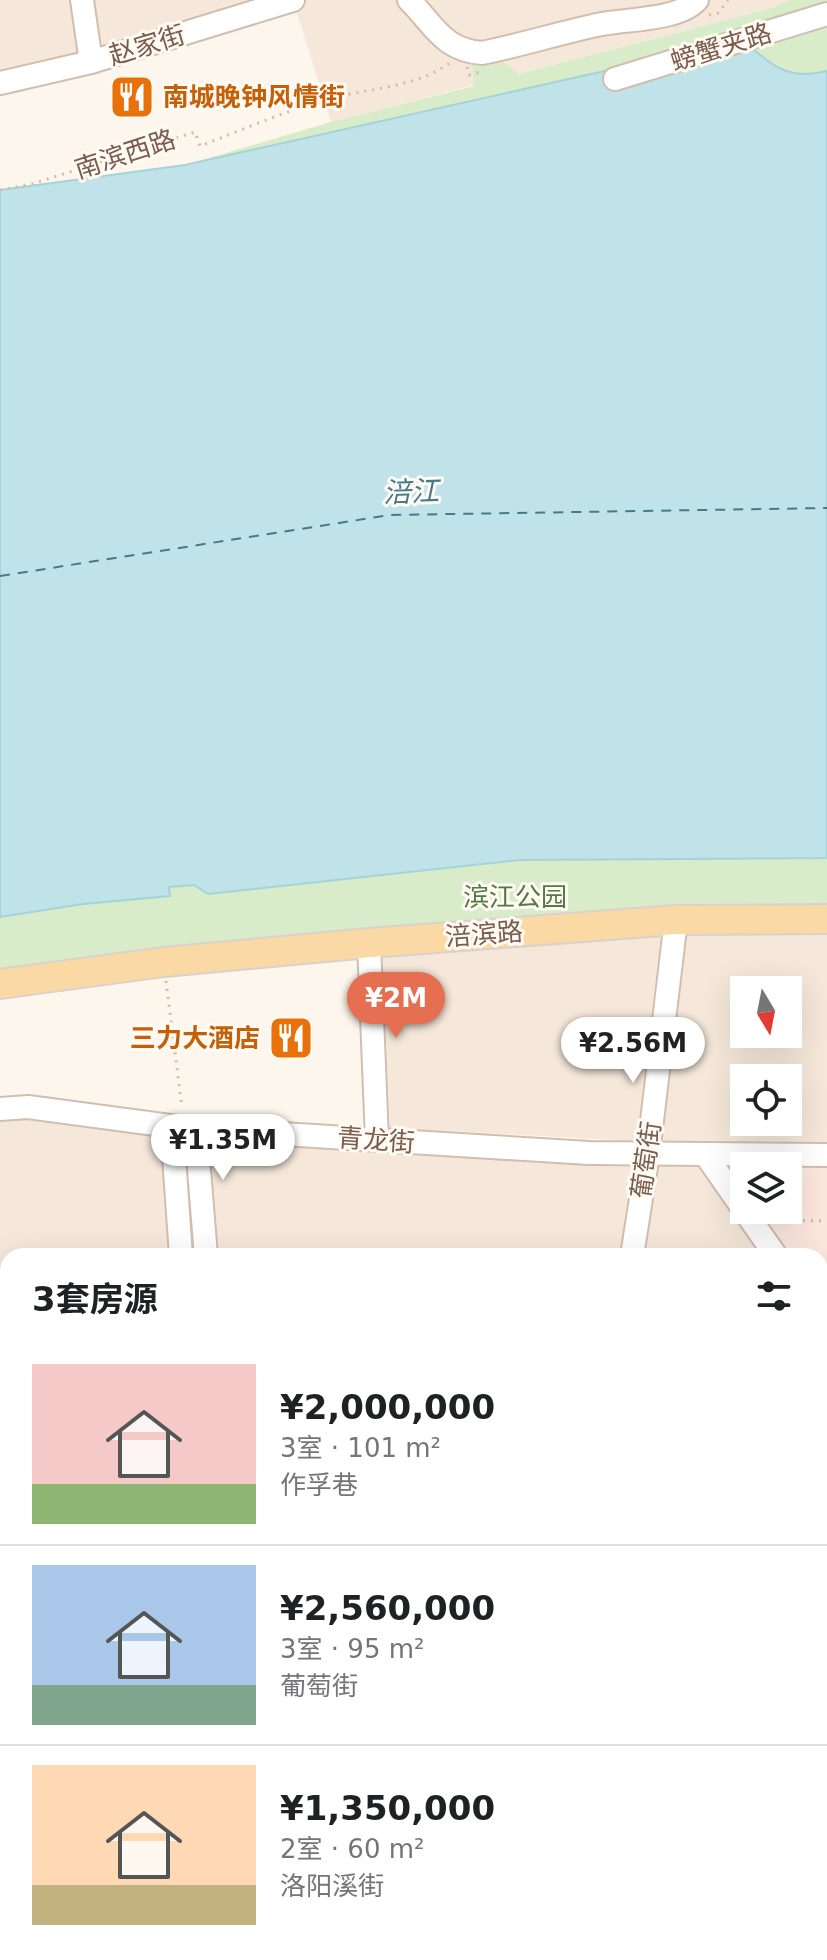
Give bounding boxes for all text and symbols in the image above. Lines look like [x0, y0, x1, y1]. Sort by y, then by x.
street label: 螃蟹夹路 [667, 17, 775, 77]
street label: 赵家街 [105, 19, 189, 71]
restaurant icon: 南城晚钟风情街 [108, 73, 156, 121]
place label: 南城晚钟风情街 [163, 82, 345, 112]
street label: 南滨西路 [71, 124, 179, 184]
water label: 涪江 [382, 474, 443, 509]
park label: 滨江公园 [463, 882, 567, 912]
street label: 涪滨路 [444, 916, 524, 952]
pin: ¥2M [357, 972, 435, 1040]
north arrow [730, 976, 802, 1048]
map controls [730, 976, 802, 1224]
text: ¥2M [365, 983, 427, 1013]
restaurant icon: 三力大酒店 [267, 1014, 315, 1062]
pin: ¥2.56M [568, 1017, 698, 1085]
place label: 三力大酒店 [130, 1023, 260, 1053]
text: ¥2.56M [579, 1028, 687, 1058]
button: locate [730, 1064, 802, 1136]
pin: ¥1.35M [158, 1114, 288, 1182]
street label: 葡萄街 [626, 1119, 666, 1201]
street label: 青龙街 [336, 1122, 416, 1158]
text: ¥1.35M [169, 1125, 277, 1155]
button: layers [730, 1152, 802, 1224]
icon: filters [752, 1274, 796, 1318]
text: 3套房源 [32, 1279, 158, 1319]
text: ¥2,000,000 [280, 1387, 495, 1427]
icon: home [96, 1396, 192, 1492]
text: 3室 · 101 m² [280, 1433, 441, 1463]
text: 作孚巷 [280, 1470, 358, 1500]
text: ¥2,560,000 [280, 1588, 495, 1628]
icon: home [96, 1597, 192, 1693]
text: 3室 · 95 m² [280, 1634, 424, 1664]
text: 葡萄街 [280, 1671, 358, 1701]
text: ¥1,350,000 [280, 1788, 495, 1828]
icon: home [96, 1797, 192, 1893]
text: 2室 · 60 m² [280, 1834, 424, 1864]
text: 洛阳溪街 [280, 1871, 384, 1901]

